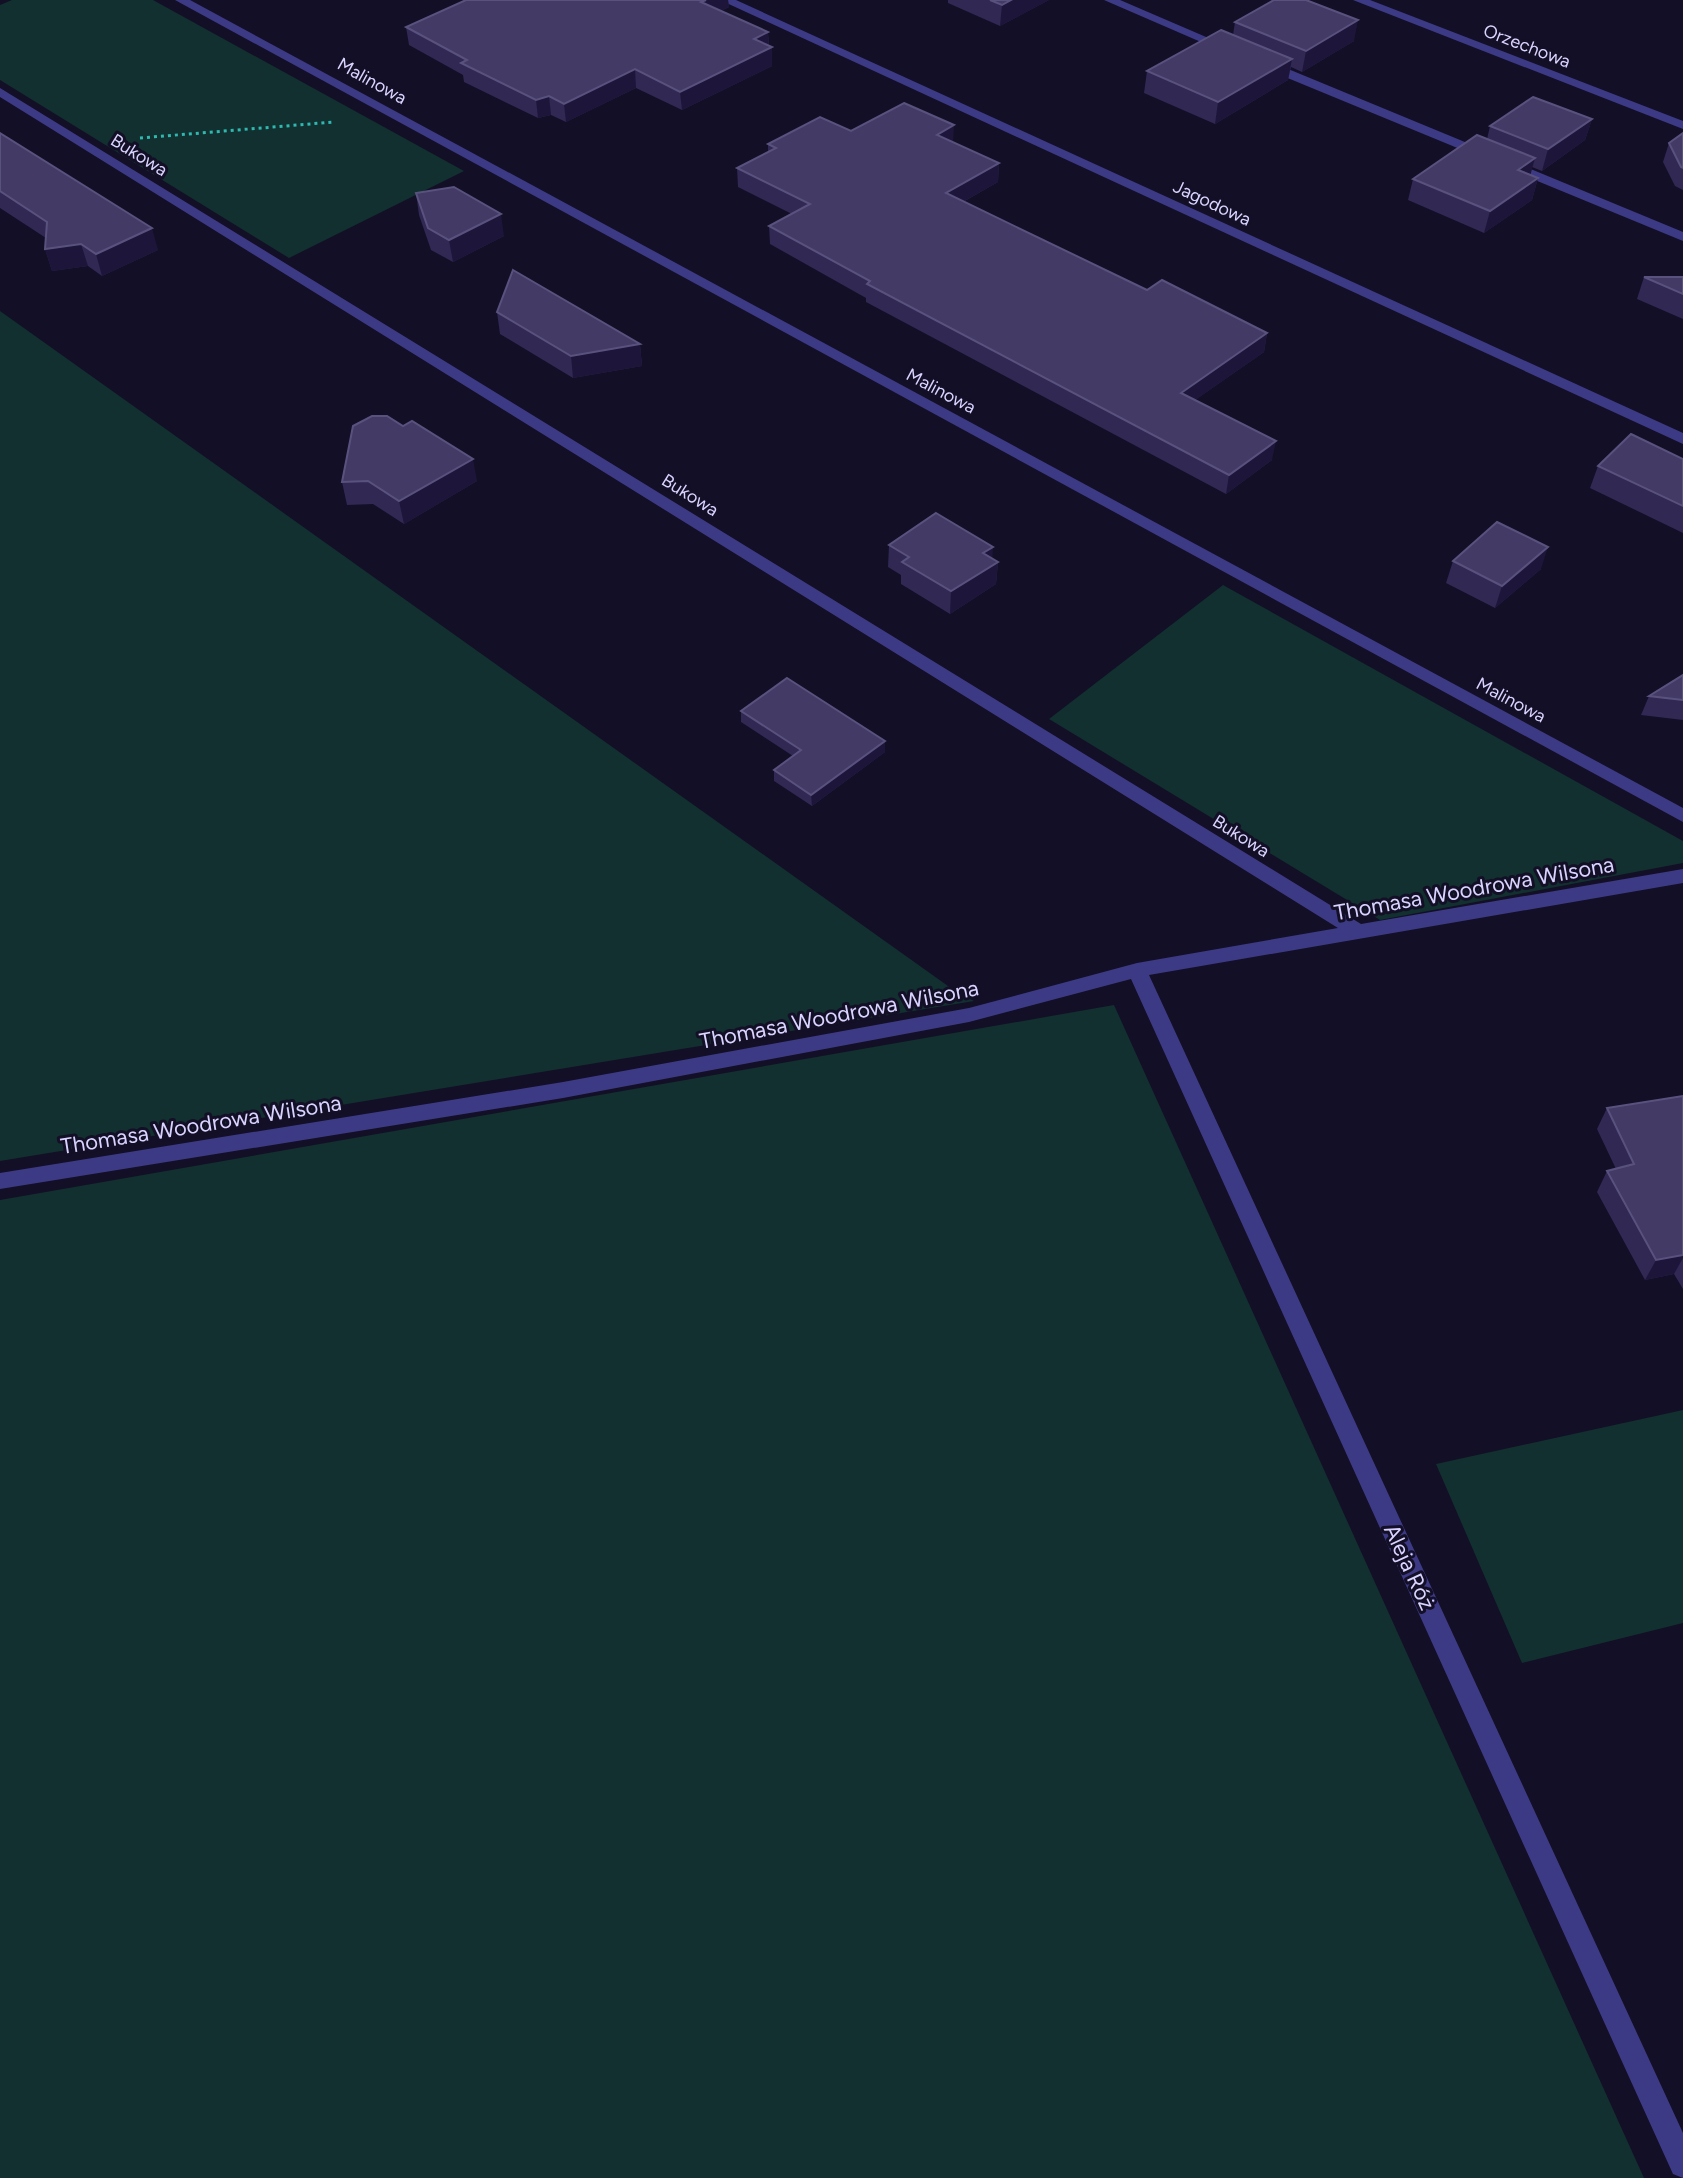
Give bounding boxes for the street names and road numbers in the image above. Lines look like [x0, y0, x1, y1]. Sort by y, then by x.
street label: Orzechowa [1480, 19, 1574, 73]
street label: Malinowa [333, 53, 411, 109]
street label: Bukowa [107, 129, 171, 181]
street label: Jagodowa [1170, 175, 1254, 231]
street label: Malinowa [902, 363, 980, 419]
street label: Bukowa [658, 469, 722, 521]
street label: Malinowa [1472, 672, 1550, 728]
street label: Bukowa [1209, 810, 1273, 862]
street label: Thomasa Woodrowa Wilsona [1332, 851, 1616, 926]
street label: Thomasa Woodrowa Wilsona [697, 974, 981, 1055]
street label: Thomasa Woodrowa Wilsona [59, 1089, 343, 1160]
street label: Aleja Róż [1378, 1520, 1441, 1614]

